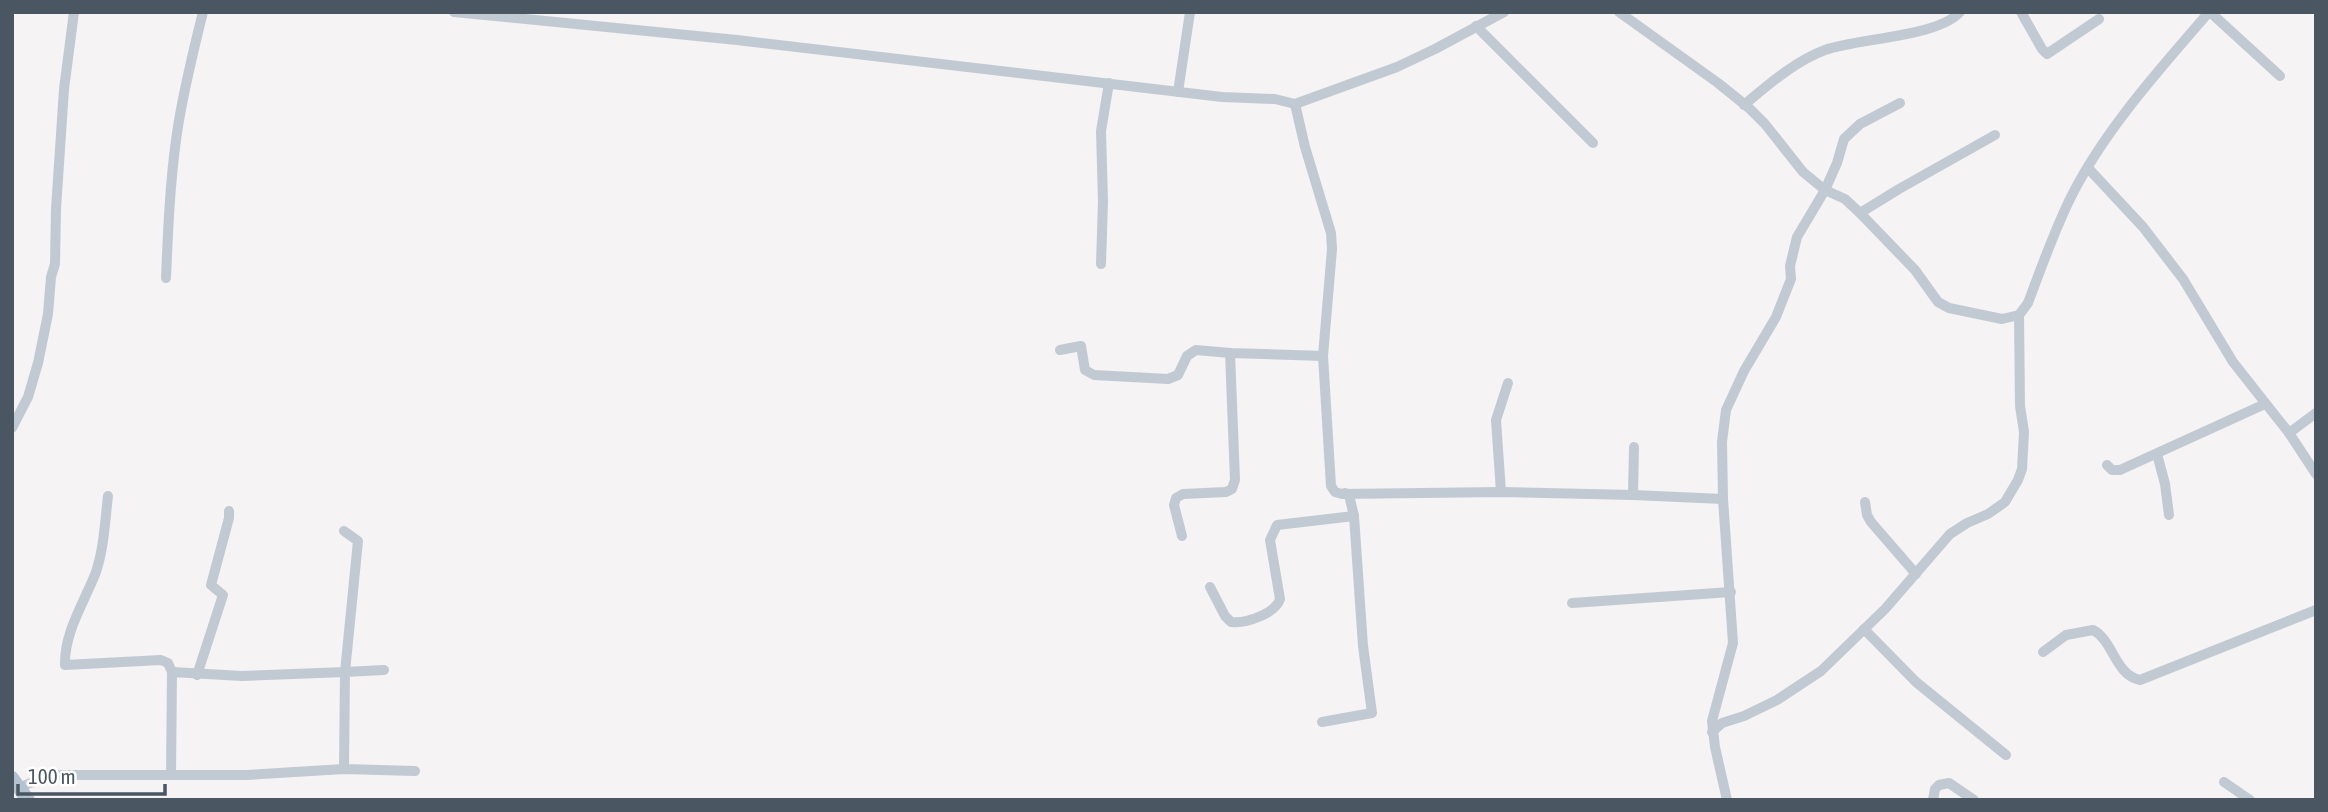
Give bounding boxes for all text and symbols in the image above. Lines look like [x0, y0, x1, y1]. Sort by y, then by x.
scale bar [18, 752, 164, 796]
text: 100 m [28, 764, 76, 788]

